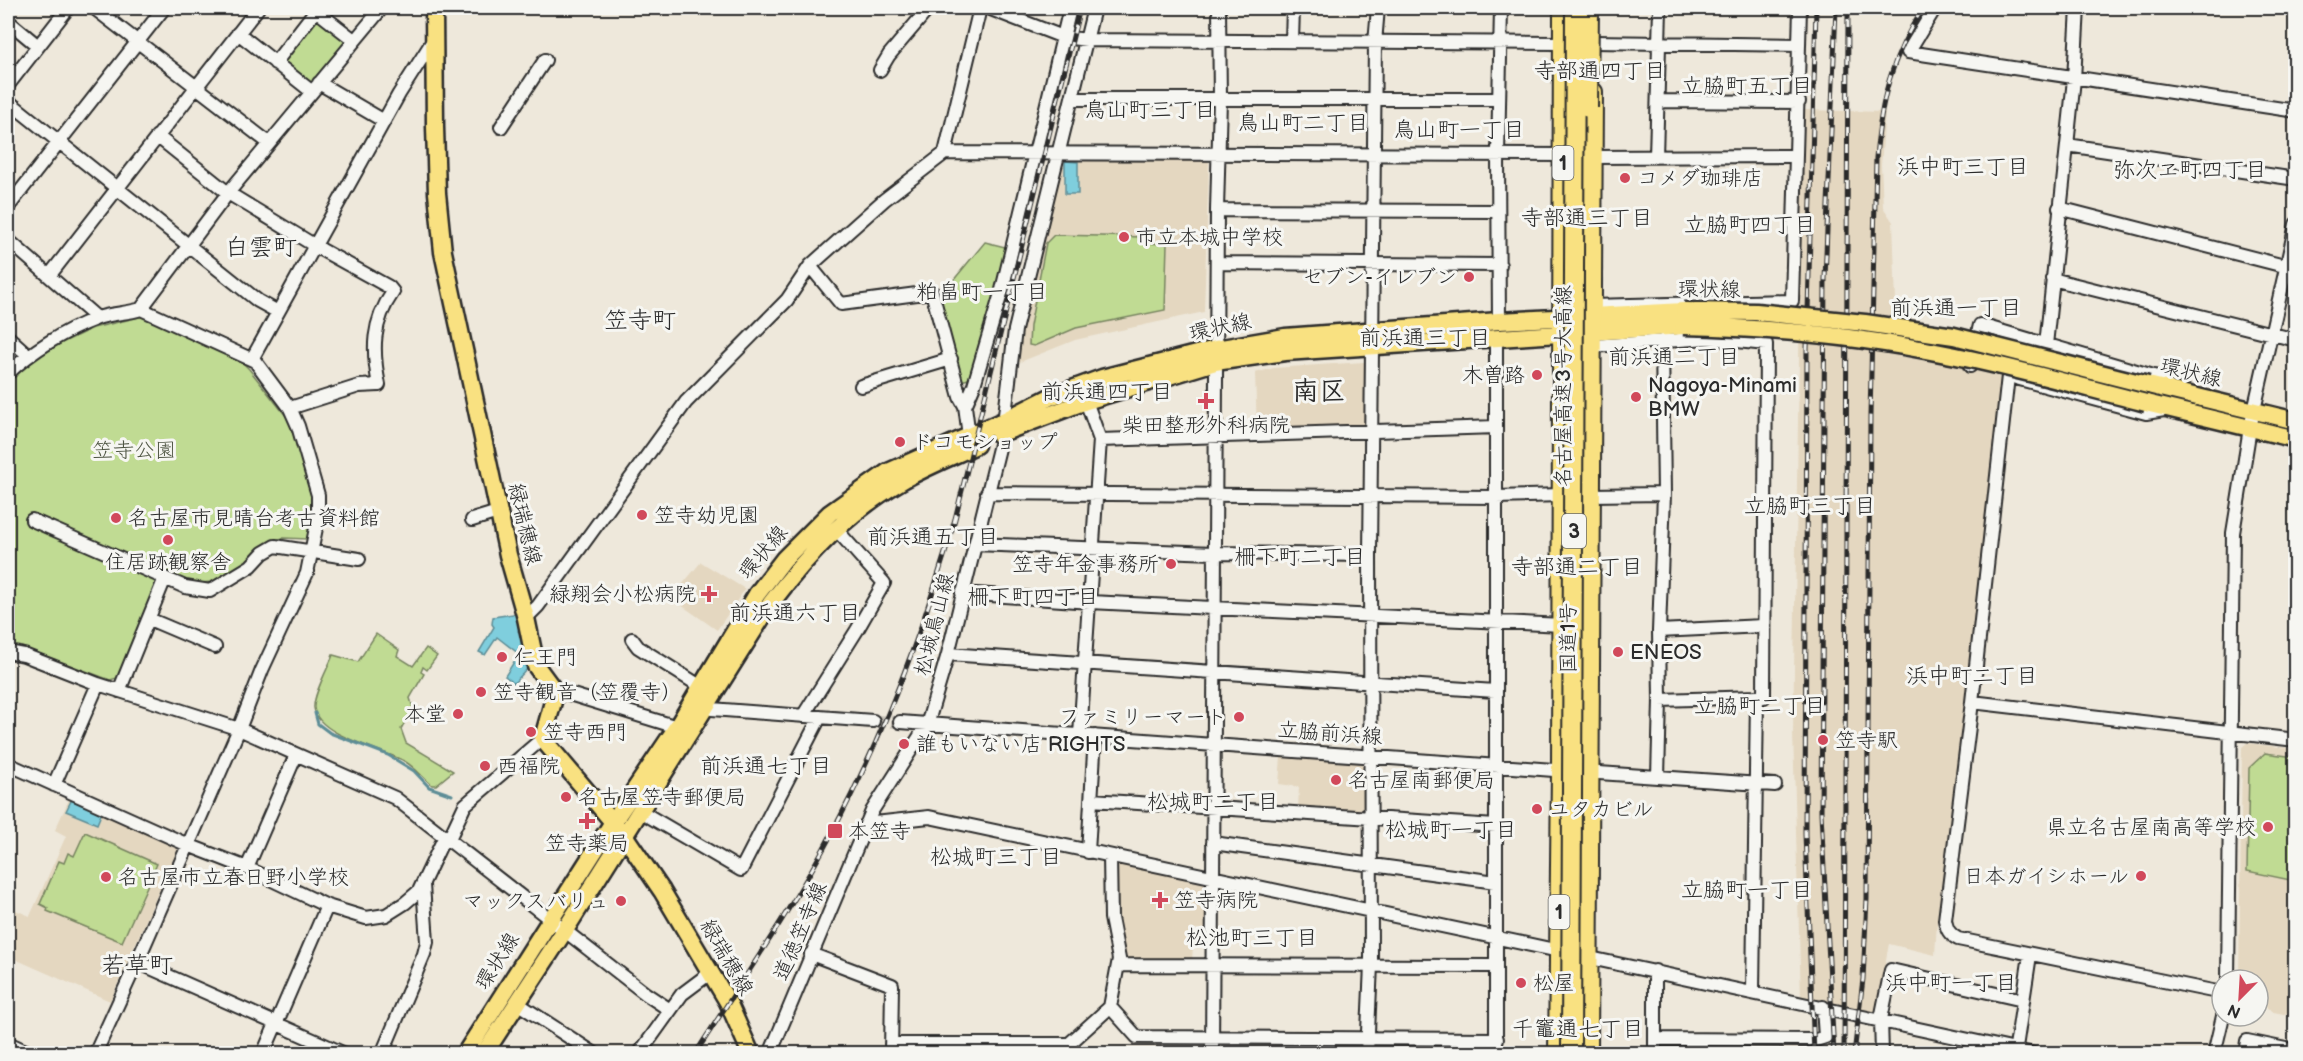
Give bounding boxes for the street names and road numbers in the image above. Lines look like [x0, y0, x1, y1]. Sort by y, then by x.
road number: 1 [1552, 146, 1574, 180]
street label: 環状線 [1677, 276, 1741, 303]
street label: 名古屋高速3号大高線 [1551, 285, 1576, 487]
street label: 環状線 [1187, 309, 1254, 346]
street label: 環状線 [2157, 353, 2224, 392]
street label: 緑瑞穂線 [503, 480, 546, 568]
road number: 3 [1562, 514, 1586, 548]
street label: 環状線 [734, 520, 793, 584]
street label: 松城鳥山線 [910, 570, 959, 678]
street label: 国道1号 [1556, 602, 1581, 674]
street label: 立脇前浜線 [1277, 717, 1383, 750]
street label: 道徳笠寺線 [768, 878, 832, 984]
road number: 1 [1548, 895, 1570, 929]
street label: 緑瑞穂線 [695, 915, 758, 1000]
street label: 環状線 [470, 928, 525, 995]

